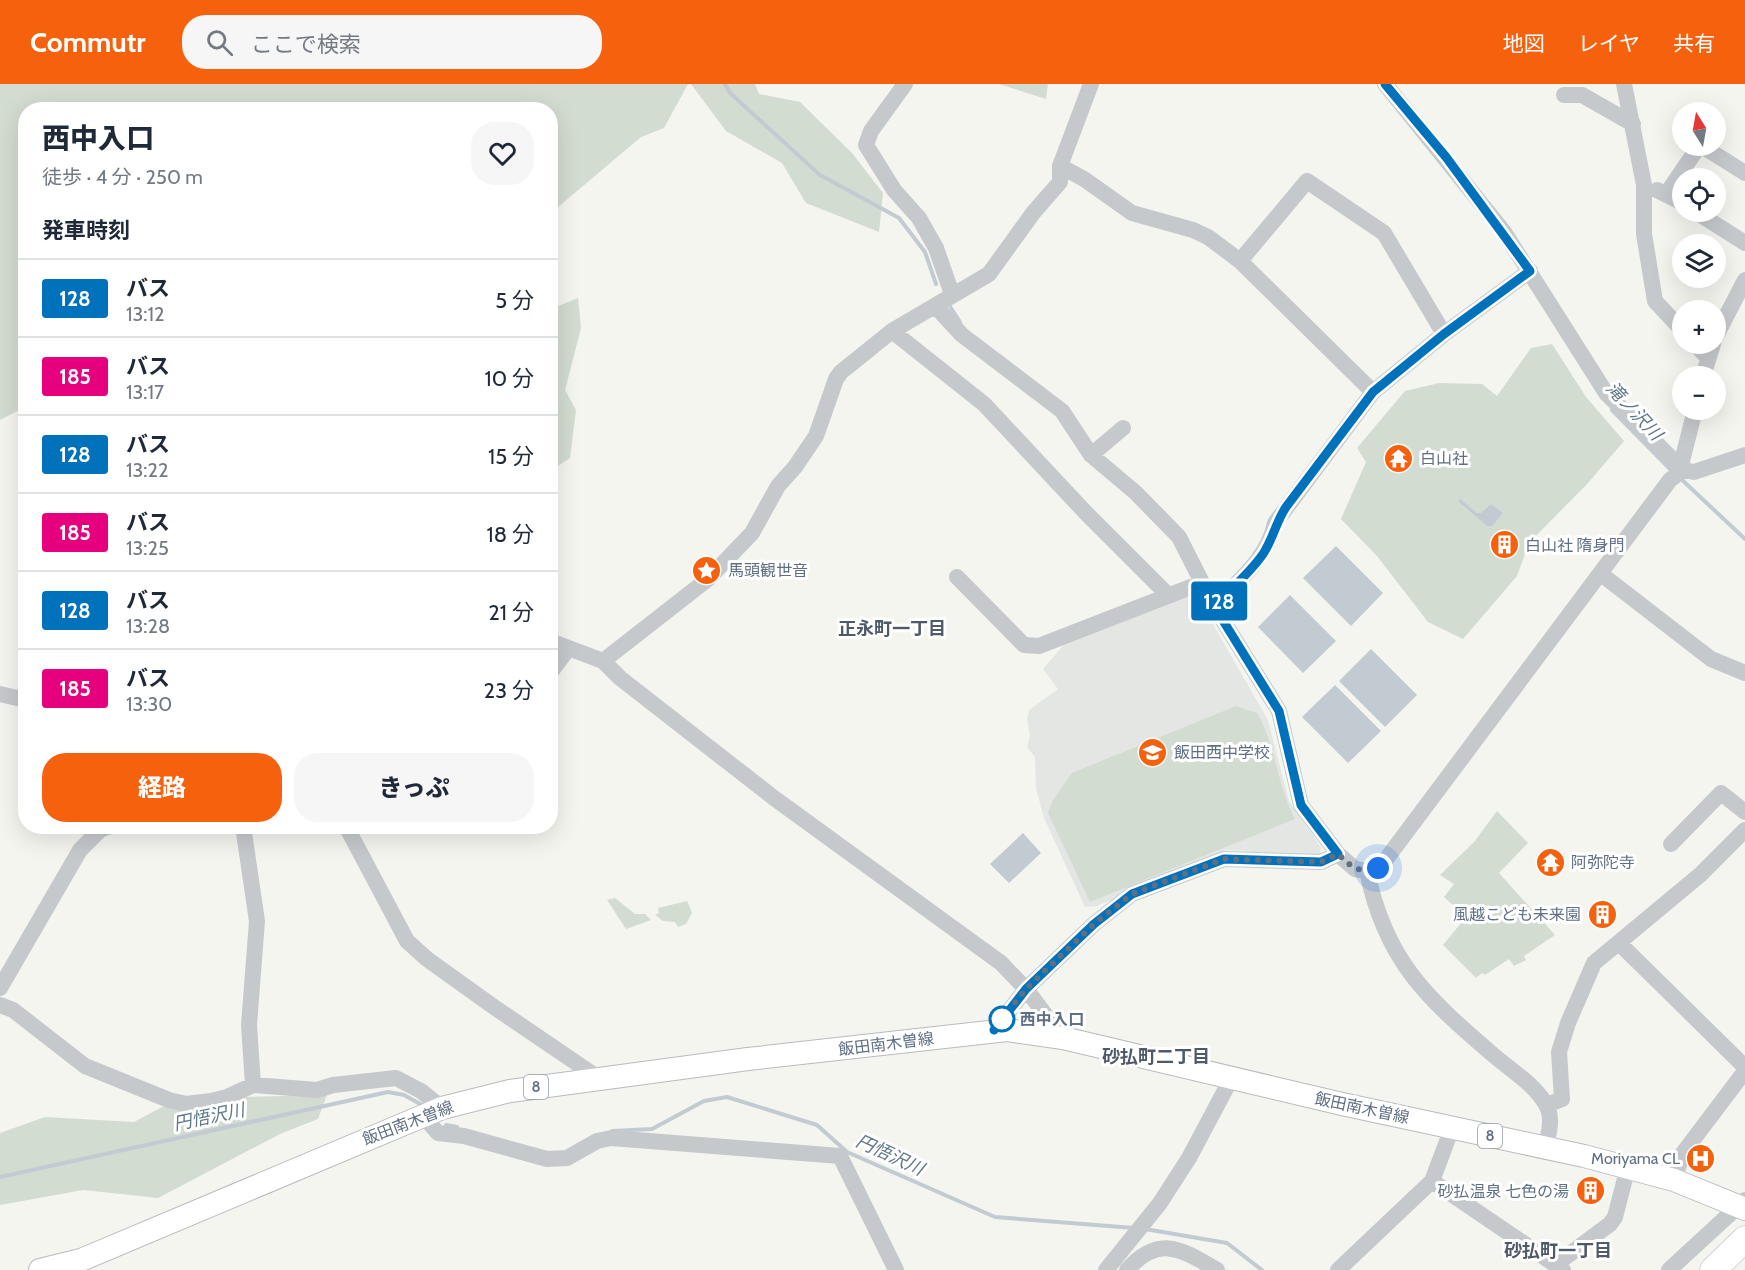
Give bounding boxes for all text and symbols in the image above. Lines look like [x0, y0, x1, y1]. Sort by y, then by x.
search box [182, 15, 602, 69]
text: Commutr [30, 25, 146, 59]
icon: search [203, 26, 236, 59]
text: ここで検索 [251, 31, 361, 58]
text: 地図 [1503, 31, 1545, 56]
text: レイヤ [1578, 31, 1640, 56]
text: 共有 [1673, 31, 1715, 56]
north arrow [1672, 102, 1726, 156]
map controls [1672, 102, 1726, 420]
text: 西中入口 [42, 121, 154, 155]
button: heart [471, 122, 534, 185]
text: 徒歩 · 4 分 · 250 m [42, 165, 203, 189]
button: locate [1672, 168, 1726, 222]
text: 発車時刻 [42, 217, 130, 244]
button: layers [1672, 234, 1726, 288]
text: バス [126, 275, 170, 302]
text: 128 [59, 286, 91, 311]
text: 5 分 [495, 287, 534, 314]
button: + [1672, 300, 1726, 354]
text: 13:12 [126, 302, 165, 326]
text: バス [126, 353, 170, 380]
text: 185 [59, 364, 91, 389]
text: 10 分 [485, 365, 534, 392]
button: − [1672, 366, 1726, 420]
water label: 滝ノ沢川 [1601, 377, 1668, 446]
text: 13:17 [126, 380, 164, 404]
text: バス [126, 431, 170, 458]
text: 128 [59, 442, 91, 467]
temple icon: 白山社 [1383, 442, 1415, 474]
text: 15 分 [488, 443, 534, 470]
place label: 白山社 [1420, 449, 1468, 468]
text: 13:22 [126, 458, 168, 482]
text: バス [126, 509, 170, 536]
text: 185 [59, 520, 91, 545]
text: 18 分 [487, 521, 534, 548]
building icon: 白山社 隋身門 [1488, 529, 1520, 561]
text: 13:25 [126, 536, 169, 560]
place label: 白山社 隋身門 [1525, 536, 1625, 555]
place icon: 馬頭観世音 [691, 554, 723, 586]
place label: 馬頭観世音 [728, 561, 808, 580]
line badge: 128 [1184, 582, 1254, 620]
text: バス [126, 587, 170, 614]
text: 128 [1203, 589, 1235, 614]
text: 128 [59, 598, 91, 623]
text: 21 分 [488, 599, 534, 626]
text: 13:28 [126, 614, 170, 638]
district label: 正永町一丁目 [838, 618, 946, 640]
text: バス [126, 665, 170, 692]
text: 185 [59, 676, 91, 701]
text: 23 分 [484, 677, 534, 704]
text: 13:30 [126, 692, 172, 716]
school or university icon: 飯田西中学校 [1137, 736, 1169, 768]
place label: 飯田西中学校 [1174, 743, 1270, 762]
button: 経路 [42, 753, 282, 822]
button: きっぷ [294, 753, 534, 822]
temple icon: 阿弥陀寺 [1534, 846, 1566, 878]
your location [1363, 853, 1393, 883]
place label: 阿弥陀寺 [1571, 853, 1635, 872]
building icon: 風越こども未来園 [1586, 898, 1618, 930]
place label: 風越こども未来園 [1453, 905, 1581, 924]
marker: 西中入口 [989, 1006, 1015, 1032]
place label: 西中入口 [1020, 1010, 1084, 1029]
street label: 飯田南木曽線 [837, 1029, 935, 1059]
district label: 砂払町二丁目 [1102, 1046, 1210, 1068]
road number: 8 [524, 1075, 548, 1099]
street label: 飯田南木曽線 [1313, 1089, 1411, 1127]
street label: 飯田南木曽線 [360, 1097, 456, 1149]
water label: 円悟沢川 [171, 1098, 248, 1135]
road number: 8 [1478, 1124, 1502, 1148]
water label: 円悟沢川 [853, 1130, 929, 1181]
hospital icon: Moriyama CL [1685, 1142, 1717, 1174]
place label: Moriyama CL [1591, 1149, 1680, 1168]
building icon: 砂払温泉 七色の湯 [1574, 1175, 1606, 1207]
place label: 砂払温泉 七色の湯 [1437, 1182, 1569, 1201]
district label: 砂払町一丁目 [1504, 1240, 1612, 1262]

